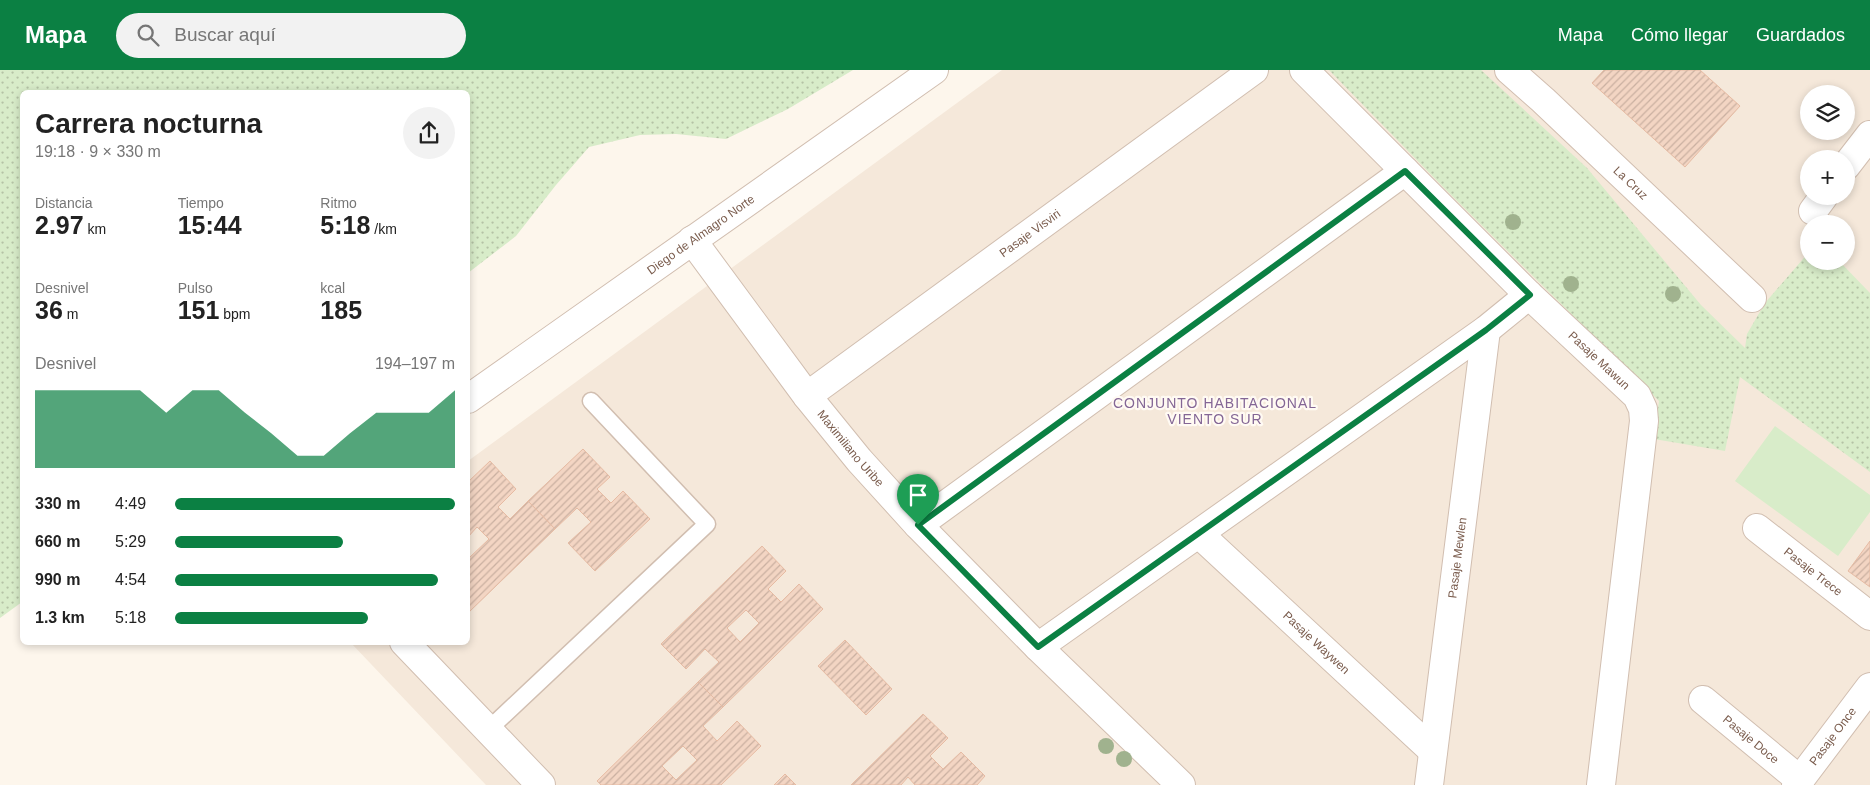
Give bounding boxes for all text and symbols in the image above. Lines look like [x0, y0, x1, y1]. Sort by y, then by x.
search box [116, 13, 466, 58]
text: Mapa [25, 21, 86, 48]
icon: search [134, 21, 162, 49]
text: Buscar aquí [174, 24, 276, 45]
text: Mapa [1558, 25, 1603, 45]
text: Cómo llegar [1631, 25, 1728, 45]
text: Guardados [1756, 25, 1845, 45]
map controls [1800, 85, 1855, 270]
button: layers [1800, 85, 1855, 140]
button: share [403, 107, 455, 159]
text: Carrera nocturna [35, 108, 262, 139]
text: 19:18 · 9 × 330 m [35, 143, 161, 160]
button: + [1800, 150, 1855, 205]
street label: La Cruz [1611, 163, 1651, 203]
street label: Diego de Almagro Norte [644, 192, 758, 277]
text: Distancia [35, 195, 93, 211]
text: Tiempo [178, 195, 224, 211]
text: Ritmo [320, 195, 357, 211]
street label: Pasaje Visviri [997, 207, 1063, 260]
text: 2.97 [35, 211, 84, 239]
text: 15:44 [178, 211, 242, 239]
text: 5:18 [320, 211, 370, 239]
button: − [1800, 215, 1855, 270]
text: km [84, 221, 106, 237]
text: /km [370, 221, 397, 237]
text: Desnivel [35, 280, 89, 296]
text: Pulso [178, 280, 213, 296]
text: kcal [320, 280, 345, 296]
text: 36 [35, 296, 63, 324]
text: 151 [178, 296, 219, 324]
text: 185 [320, 296, 362, 324]
text: m [63, 306, 78, 322]
text: bpm [219, 306, 251, 322]
street label: Pasaje Mawun [1565, 328, 1633, 392]
text: Desnivel [35, 355, 96, 372]
text: 194–197 m [375, 355, 455, 372]
district label: CONJUNTO HABITACIONAL VIENTO SUR [1113, 395, 1317, 427]
street label: Maximiliano Uribe [814, 407, 887, 490]
pin [897, 474, 939, 525]
icon: arrive [904, 481, 932, 509]
text: 330 m [35, 495, 80, 512]
text: 4:49 [115, 495, 146, 512]
street label: Pasaje Mewlen [1445, 516, 1469, 599]
text: 660 m [35, 533, 80, 550]
text: 5:29 [115, 533, 146, 550]
street label: Pasaje Trece [1781, 545, 1845, 599]
text: 990 m [35, 571, 80, 588]
text: 4:54 [115, 571, 146, 588]
text: 1.3 km [35, 609, 85, 626]
text: 5:18 [115, 609, 146, 626]
street label: Pasaje Waywen [1280, 609, 1353, 677]
street label: Pasaje Once [1806, 704, 1859, 768]
street label: Pasaje Doce [1720, 712, 1782, 767]

